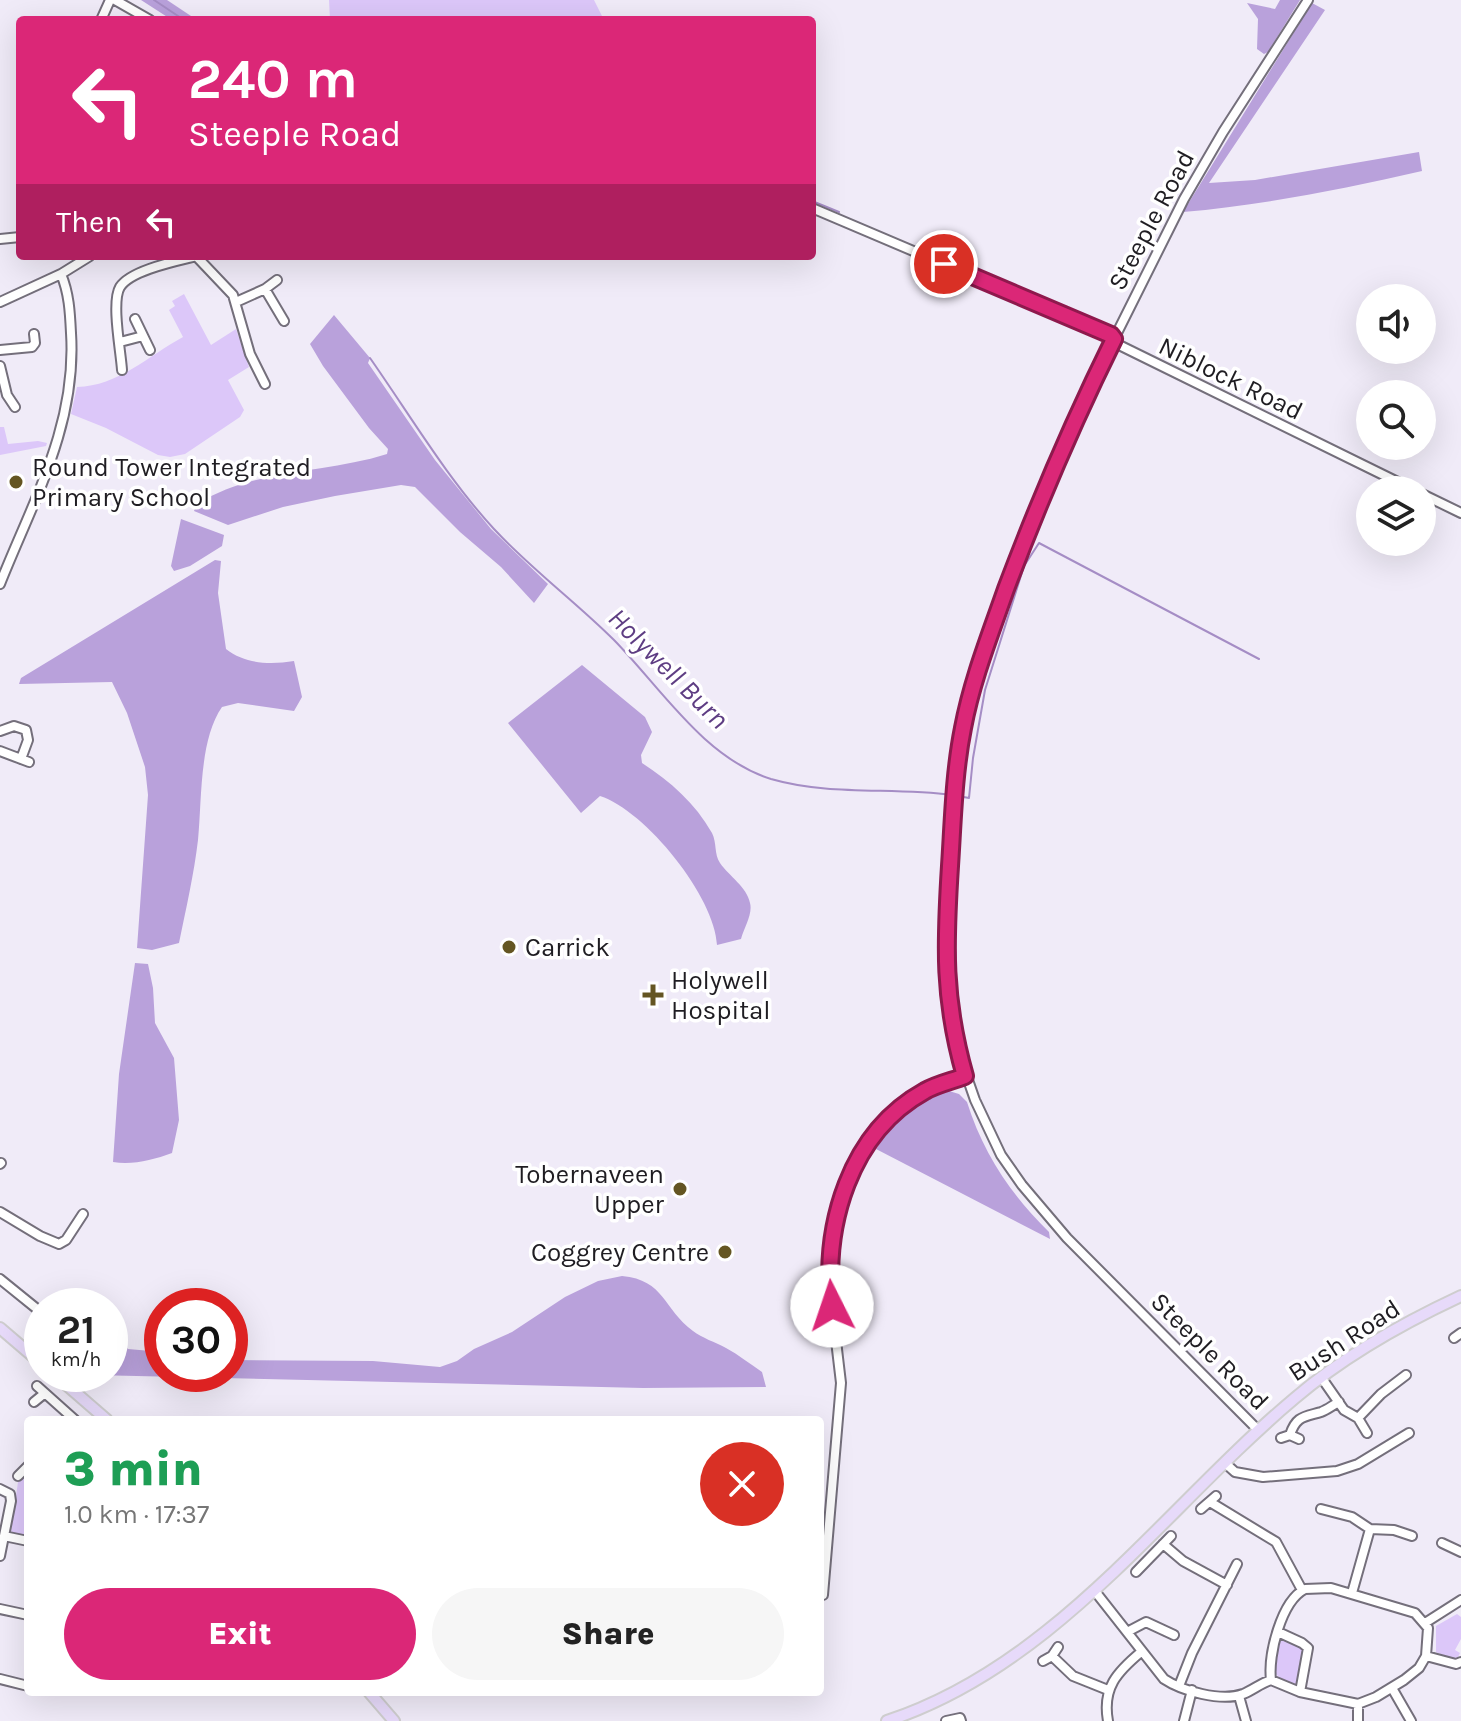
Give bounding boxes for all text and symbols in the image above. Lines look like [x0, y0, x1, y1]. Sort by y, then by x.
text: 240 m [188, 46, 358, 111]
icon: left [56, 48, 160, 152]
text: Steeple Road [188, 113, 401, 155]
street label: Steeple Road [1102, 145, 1201, 296]
icon: left [139, 200, 183, 244]
text: Then [56, 204, 123, 240]
pin [910, 230, 978, 298]
icon: arrive [922, 242, 966, 286]
map controls [1356, 284, 1436, 556]
button: sound [1356, 284, 1436, 364]
street label: Niblock Road [1154, 330, 1308, 427]
button: search [1356, 380, 1436, 460]
place label: Round Tower Integrated Primary School [32, 452, 311, 513]
marker: Round Tower Integrated Primary School [7, 473, 25, 491]
button: layers [1356, 476, 1436, 556]
water label: Holywell Burn [601, 601, 736, 736]
place label: Carrick [525, 932, 610, 963]
marker: Carrick [500, 938, 518, 956]
place label: Holywell Hospital [671, 965, 771, 1026]
marker: Holywell Hospital [642, 984, 664, 1006]
place label: Tobernaveen Upper [515, 1159, 665, 1220]
marker: Tobernaveen Upper [671, 1180, 689, 1198]
place label: Coggrey Centre [531, 1237, 709, 1268]
marker: Coggrey Centre [716, 1243, 734, 1261]
position arrow [790, 1264, 874, 1348]
street label: Steeple Road [1144, 1286, 1275, 1417]
speed limit sign: 30 [144, 1288, 248, 1392]
street label: Bush Road [1282, 1293, 1406, 1388]
text: 21 [57, 1306, 95, 1353]
text: km/h [51, 1348, 101, 1371]
text: 3 min [64, 1441, 203, 1497]
button: close [700, 1442, 784, 1526]
text: 1.0 km · 17:37 [64, 1499, 209, 1530]
button: Exit [64, 1588, 416, 1680]
button: Share [432, 1588, 784, 1680]

